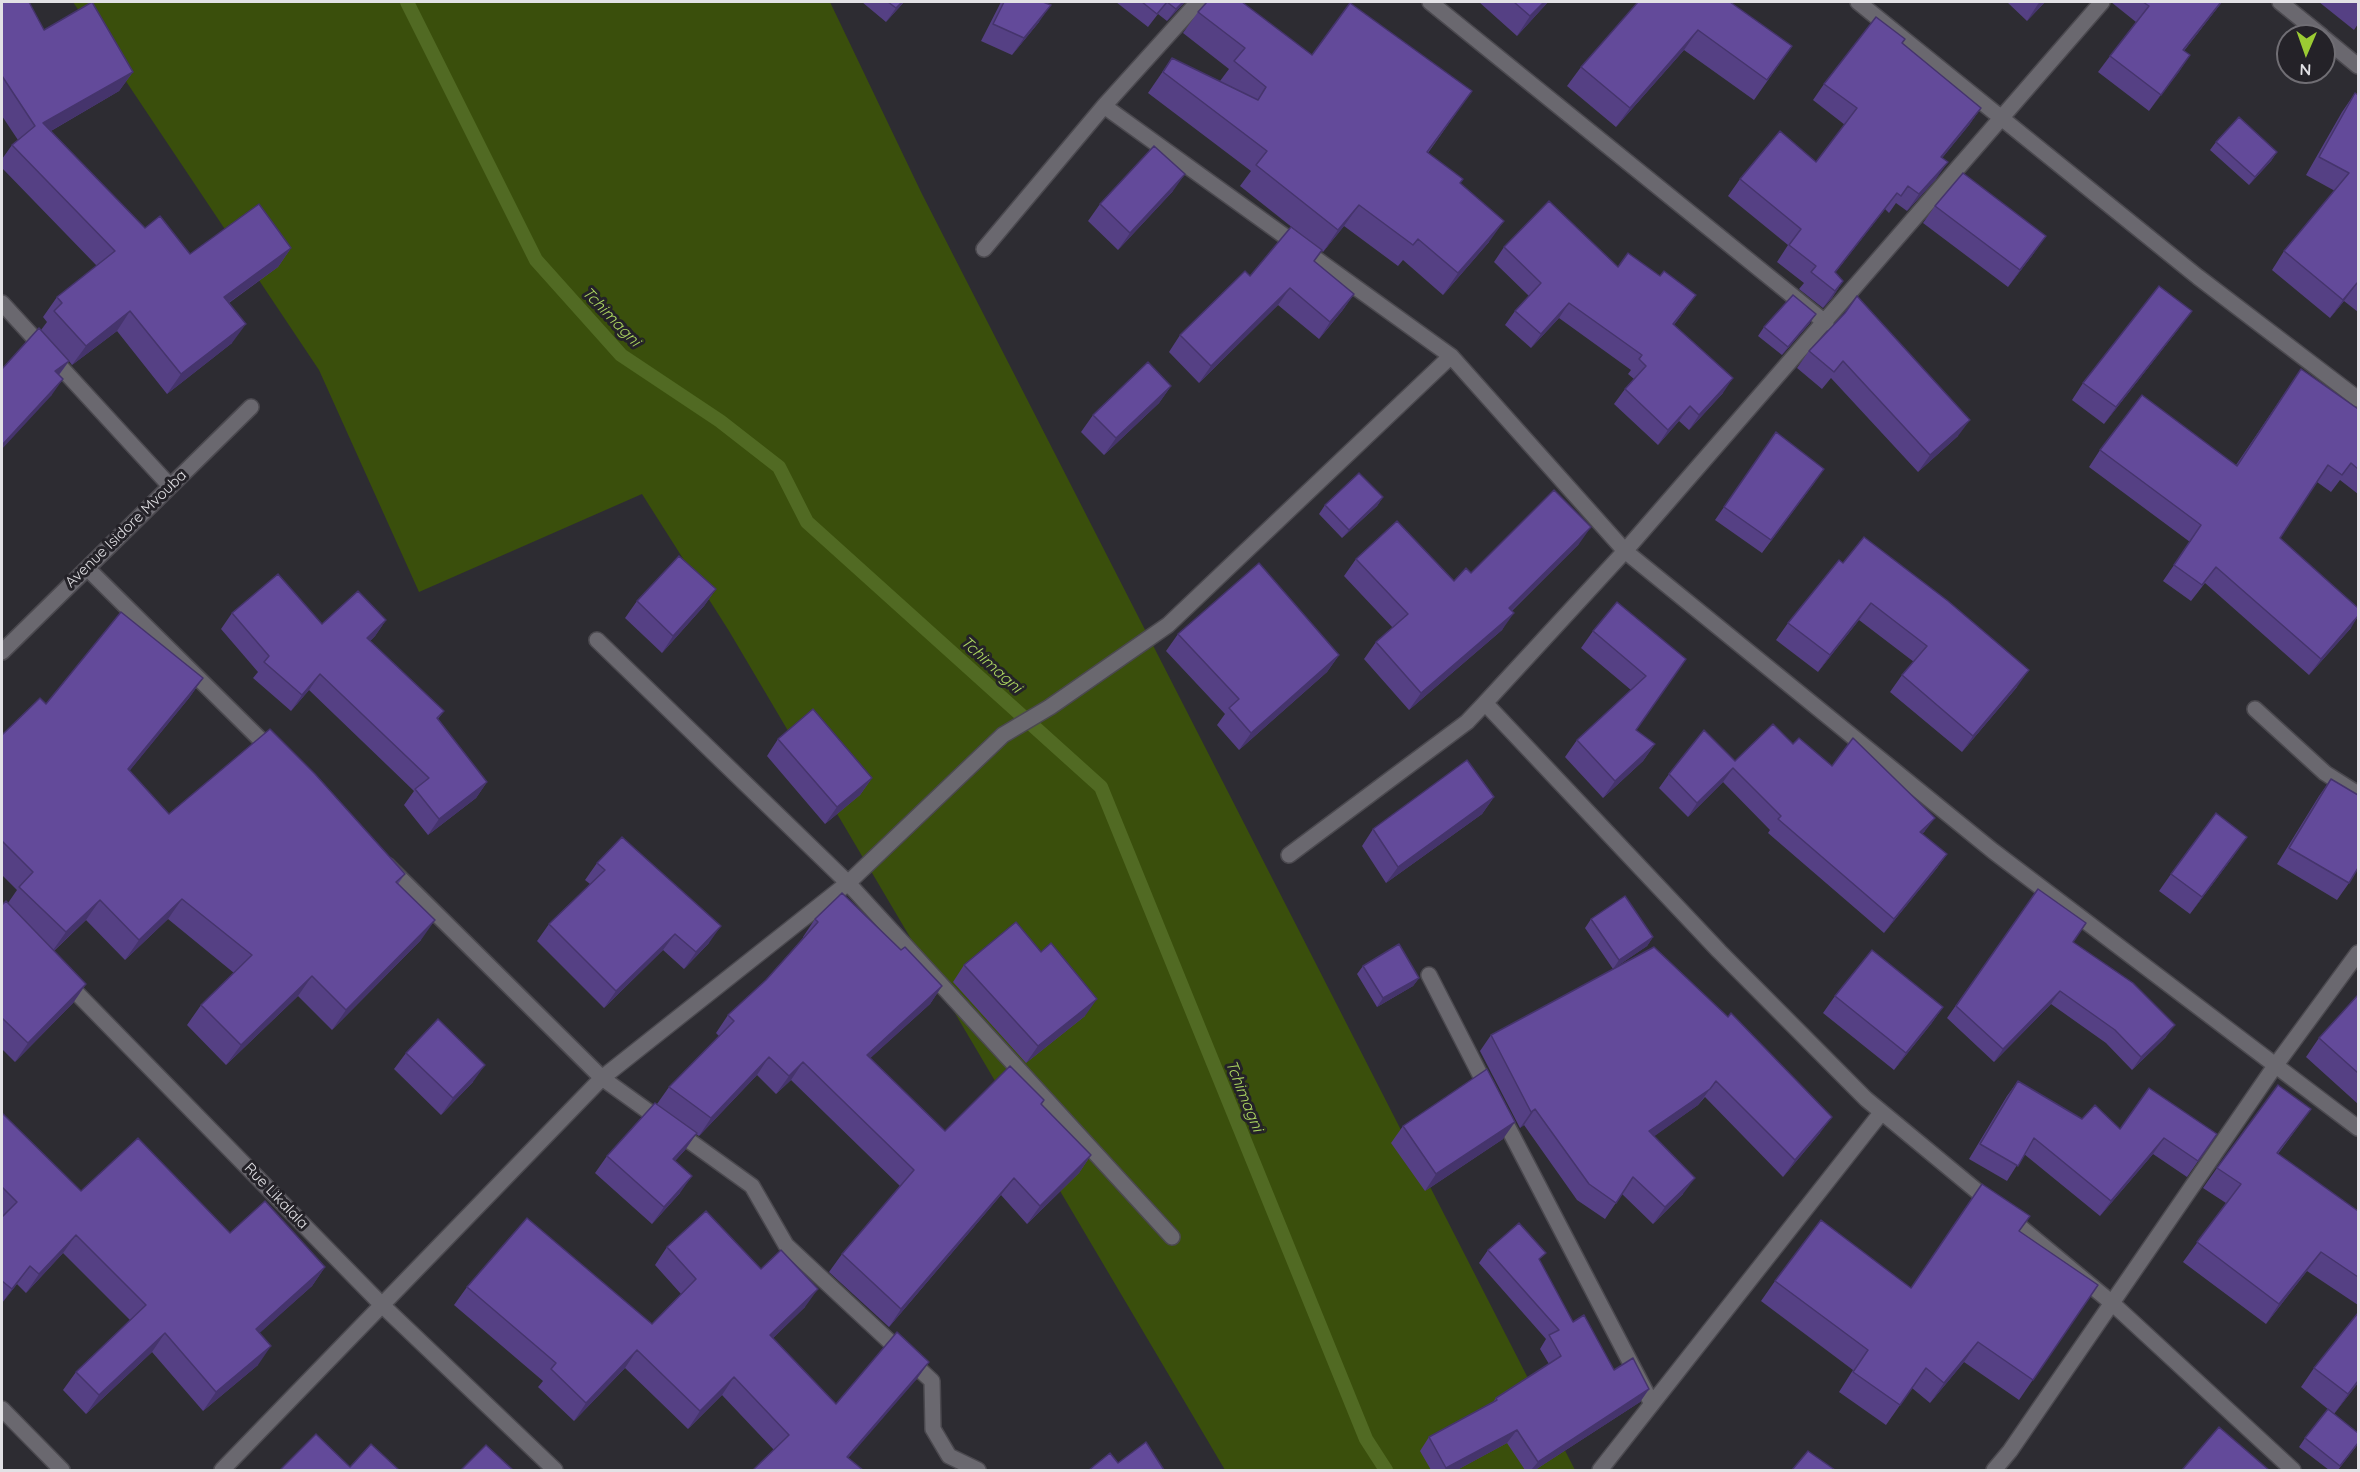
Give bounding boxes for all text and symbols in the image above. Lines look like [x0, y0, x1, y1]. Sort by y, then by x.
north arrow [2276, 24, 2336, 84]
text: N [2299, 60, 2312, 80]
water label: Tchimagni [578, 283, 644, 351]
street label: Avenue Isidore Mvouba [62, 466, 190, 592]
water label: Tchimagni [957, 633, 1025, 697]
water label: Tchimagni [1221, 1057, 1267, 1135]
street label: Rue Likalala [240, 1159, 312, 1233]

